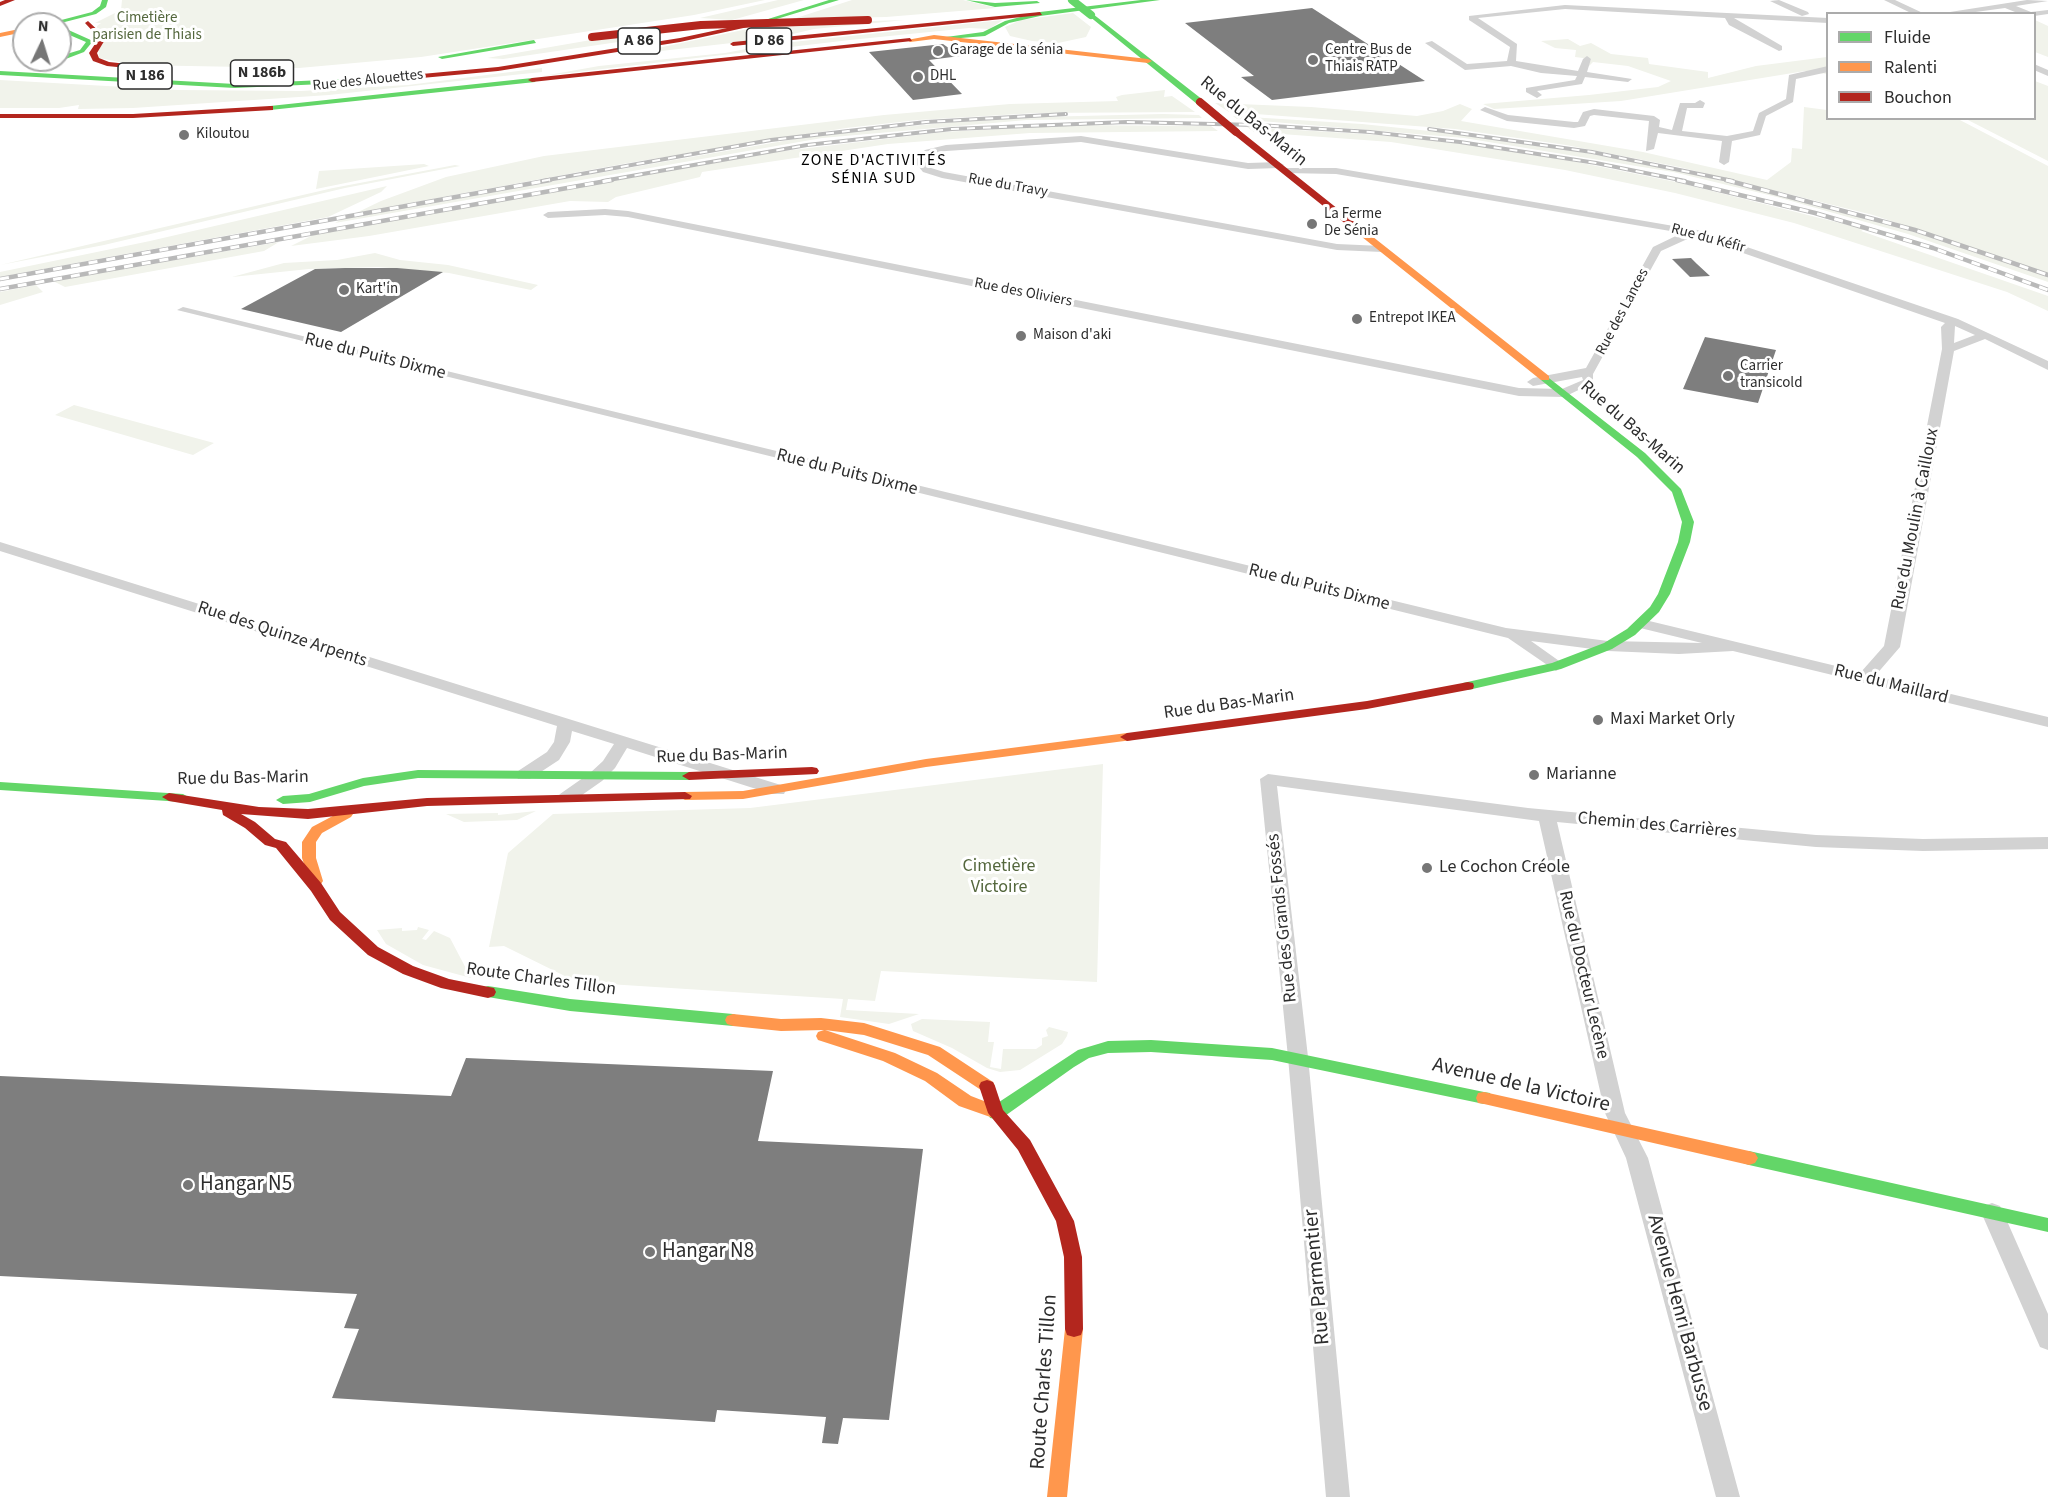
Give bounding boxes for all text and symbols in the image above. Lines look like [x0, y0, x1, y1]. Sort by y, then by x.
park label: Cimetière parisien de Thiais [92, 10, 202, 45]
north arrow [12, 12, 72, 72]
legend [1826, 12, 2036, 120]
text: N [37, 15, 49, 37]
text: Fluide [1884, 25, 1931, 50]
road number: A 86 [618, 28, 660, 54]
road number: D 86 [746, 28, 792, 54]
place label: Garage de la sénia [950, 42, 1063, 60]
place label: Centre Bus de Thiais RATP [1325, 42, 1412, 77]
marker: Garage de la sénia [931, 44, 945, 58]
marker: Centre Bus de Thiais RATP [1306, 53, 1320, 67]
text: Ralenti [1884, 55, 1937, 80]
road number: N 186b [230, 60, 294, 86]
road number: N 186 [118, 63, 172, 89]
street label: Rue des Alouettes [312, 66, 424, 96]
place label: DHL [930, 68, 956, 86]
marker: DHL [911, 70, 925, 84]
street label: Rue du Bas-Marin [1195, 72, 1311, 172]
text: Bouchon [1884, 85, 1952, 110]
place label: Kiloutou [196, 126, 250, 144]
marker: Kiloutou [177, 128, 191, 142]
district label: ZONE D'ACTIVITÉS SÉNIA SUD [801, 151, 947, 189]
street label: Rue du Travy [967, 170, 1049, 202]
place label: La Ferme De Sénia [1324, 206, 1382, 241]
marker: La Ferme De Sénia [1305, 217, 1319, 231]
street label: Rue du Kéfir [1669, 220, 1747, 258]
street label: Rue des Lances [1593, 266, 1653, 358]
street label: Rue des Oliviers [973, 275, 1073, 311]
place label: Kart'in [356, 281, 398, 299]
marker: Kart'in [337, 283, 351, 297]
place label: Entrepot IKEA [1369, 310, 1456, 328]
marker: Entrepot IKEA [1350, 312, 1364, 326]
place label: Maison d'aki [1033, 327, 1112, 345]
street label: Rue du Puits Dixme [302, 329, 448, 385]
marker: Maison d'aki [1014, 329, 1028, 343]
place label: Carrier transicold [1740, 358, 1802, 393]
marker: Carrier transicold [1721, 369, 1735, 383]
street label: Rue du Bas-Marin [1575, 377, 1689, 479]
street label: Rue du Moulin à Cailloux [1888, 427, 1944, 611]
street label: Rue du Puits Dixme [774, 445, 920, 501]
street label: Rue du Puits Dixme [1246, 560, 1392, 616]
street label: Rue des Quinze Arpents [195, 597, 369, 673]
street label: Rue du Maillard [1832, 660, 1950, 710]
street label: Rue du Bas-Marin [1162, 685, 1296, 725]
place label: Maxi Market Orly [1610, 709, 1735, 731]
marker: Maxi Market Orly [1591, 713, 1605, 727]
street label: Rue du Bas-Marin [656, 743, 788, 769]
place label: Marianne [1546, 764, 1617, 786]
street label: Rue du Bas-Marin [177, 767, 309, 791]
marker: Marianne [1527, 768, 1541, 782]
street label: Chemin des Carrières [1577, 808, 1737, 844]
street label: Rue des Grands Fossés [1263, 833, 1303, 1003]
park label: Cimetière Victoire [963, 856, 1035, 898]
place label: Le Cochon Créole [1439, 857, 1570, 879]
marker: Le Cochon Créole [1420, 861, 1434, 875]
street label: Rue du Docteur Lecène [1553, 889, 1613, 1061]
street label: Route Charles Tillon [465, 959, 617, 1001]
street label: Avenue de la Victoire [1430, 1053, 1612, 1119]
place label: Hangar N5 [200, 1172, 292, 1198]
marker: Hangar N5 [181, 1178, 195, 1192]
street label: Rue Parmentier [1300, 1208, 1336, 1346]
street label: Avenue Henri Barbusse [1641, 1212, 1717, 1414]
place label: Hangar N8 [662, 1239, 754, 1265]
marker: Hangar N8 [643, 1245, 657, 1259]
street label: Route Charles Tillon [1026, 1293, 1064, 1471]

